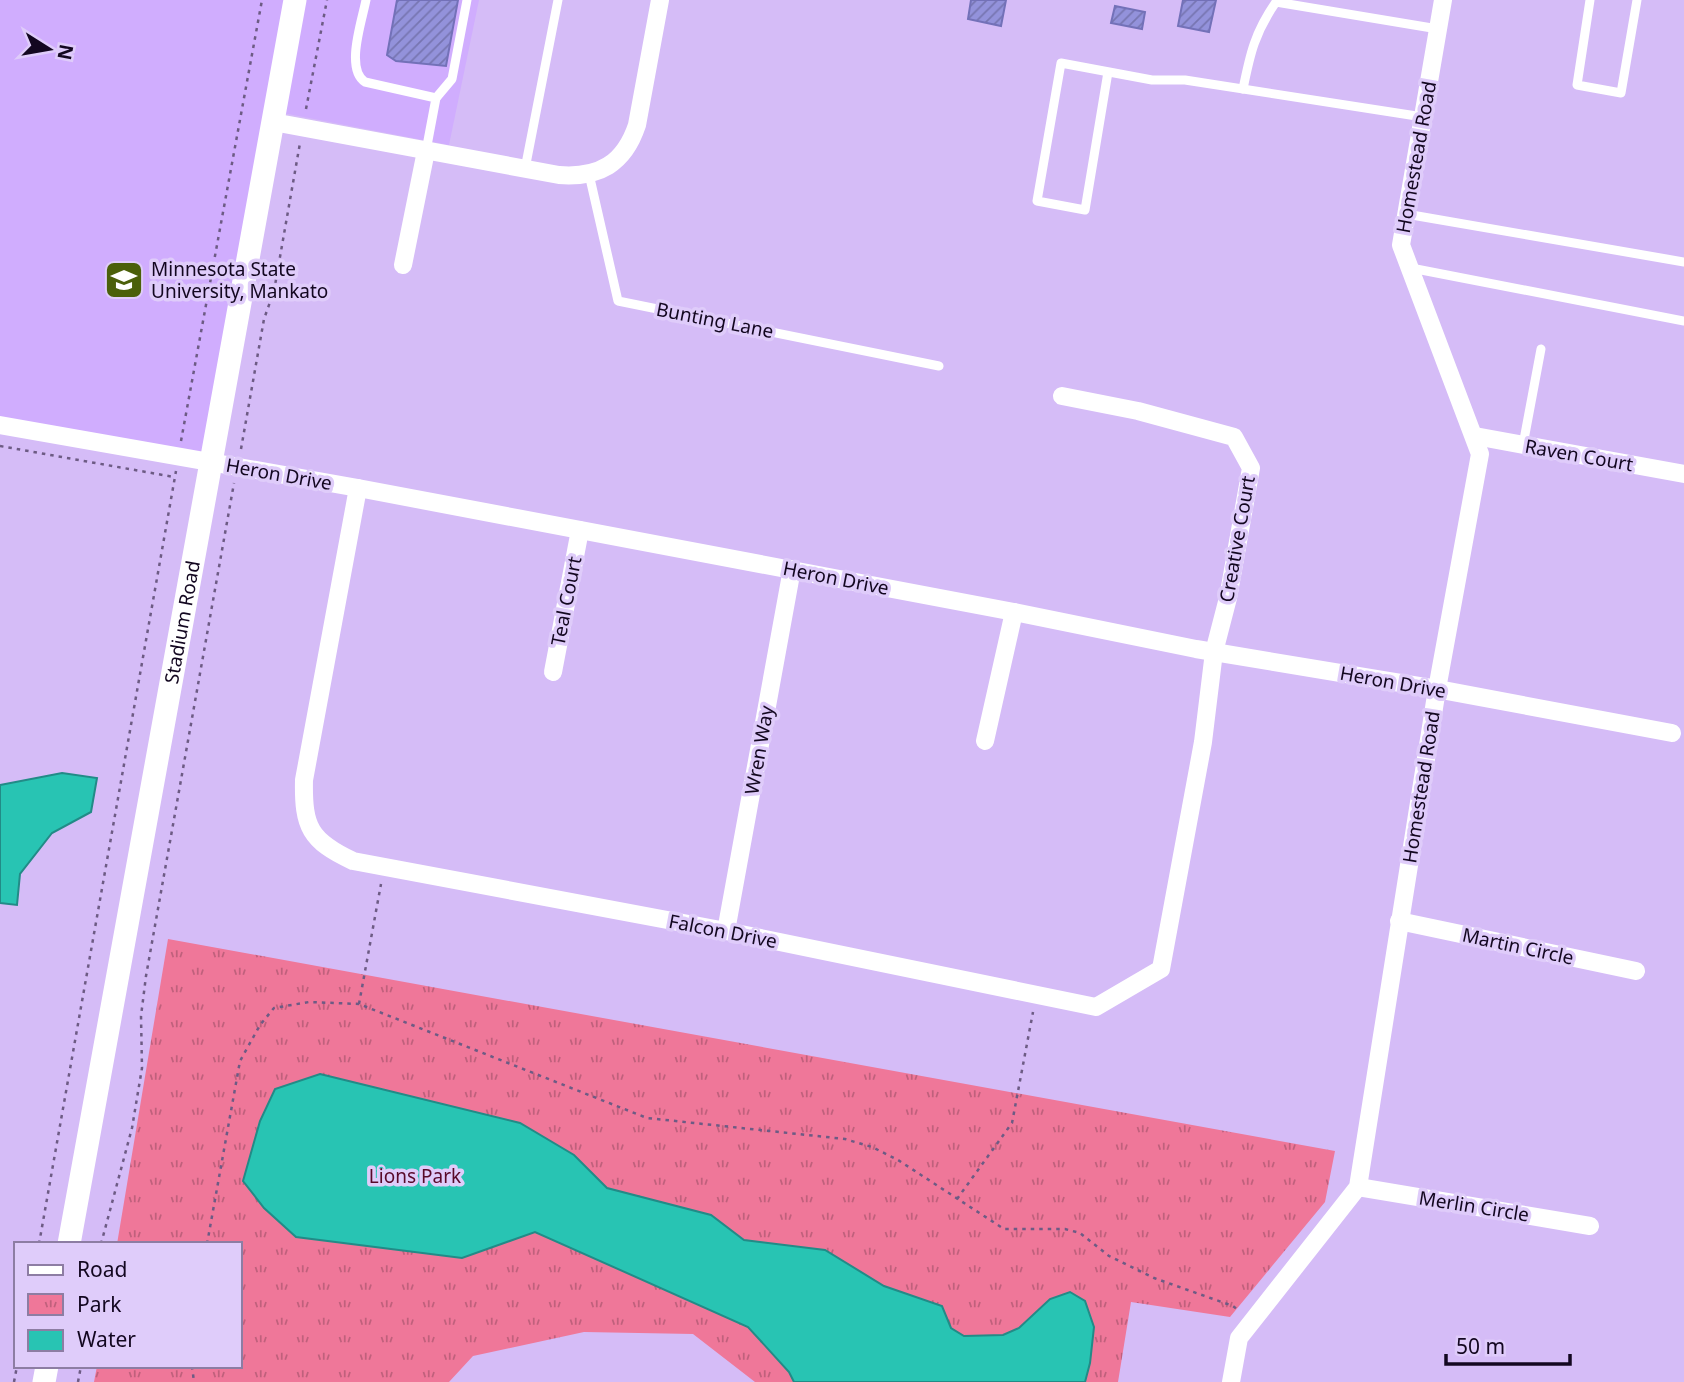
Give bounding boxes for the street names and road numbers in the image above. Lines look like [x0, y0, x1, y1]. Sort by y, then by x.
street label: Homestead Road [1390, 79, 1442, 235]
street label: Bunting Lane [654, 296, 776, 344]
street label: Raven Court [1523, 433, 1635, 477]
street label: Heron Drive [224, 452, 334, 496]
street label: Creative Court [1213, 474, 1261, 604]
street label: Teal Court [545, 554, 587, 648]
street label: Heron Drive [781, 555, 891, 601]
street label: Stadium Road [158, 558, 206, 686]
street label: Heron Drive [1338, 660, 1448, 704]
street label: Wren Way [738, 703, 780, 797]
street label: Homestead Road [1396, 709, 1446, 865]
street label: Falcon Drive [667, 908, 779, 954]
street label: Martin Circle [1460, 922, 1576, 970]
street label: Merlin Circle [1417, 1184, 1531, 1228]

